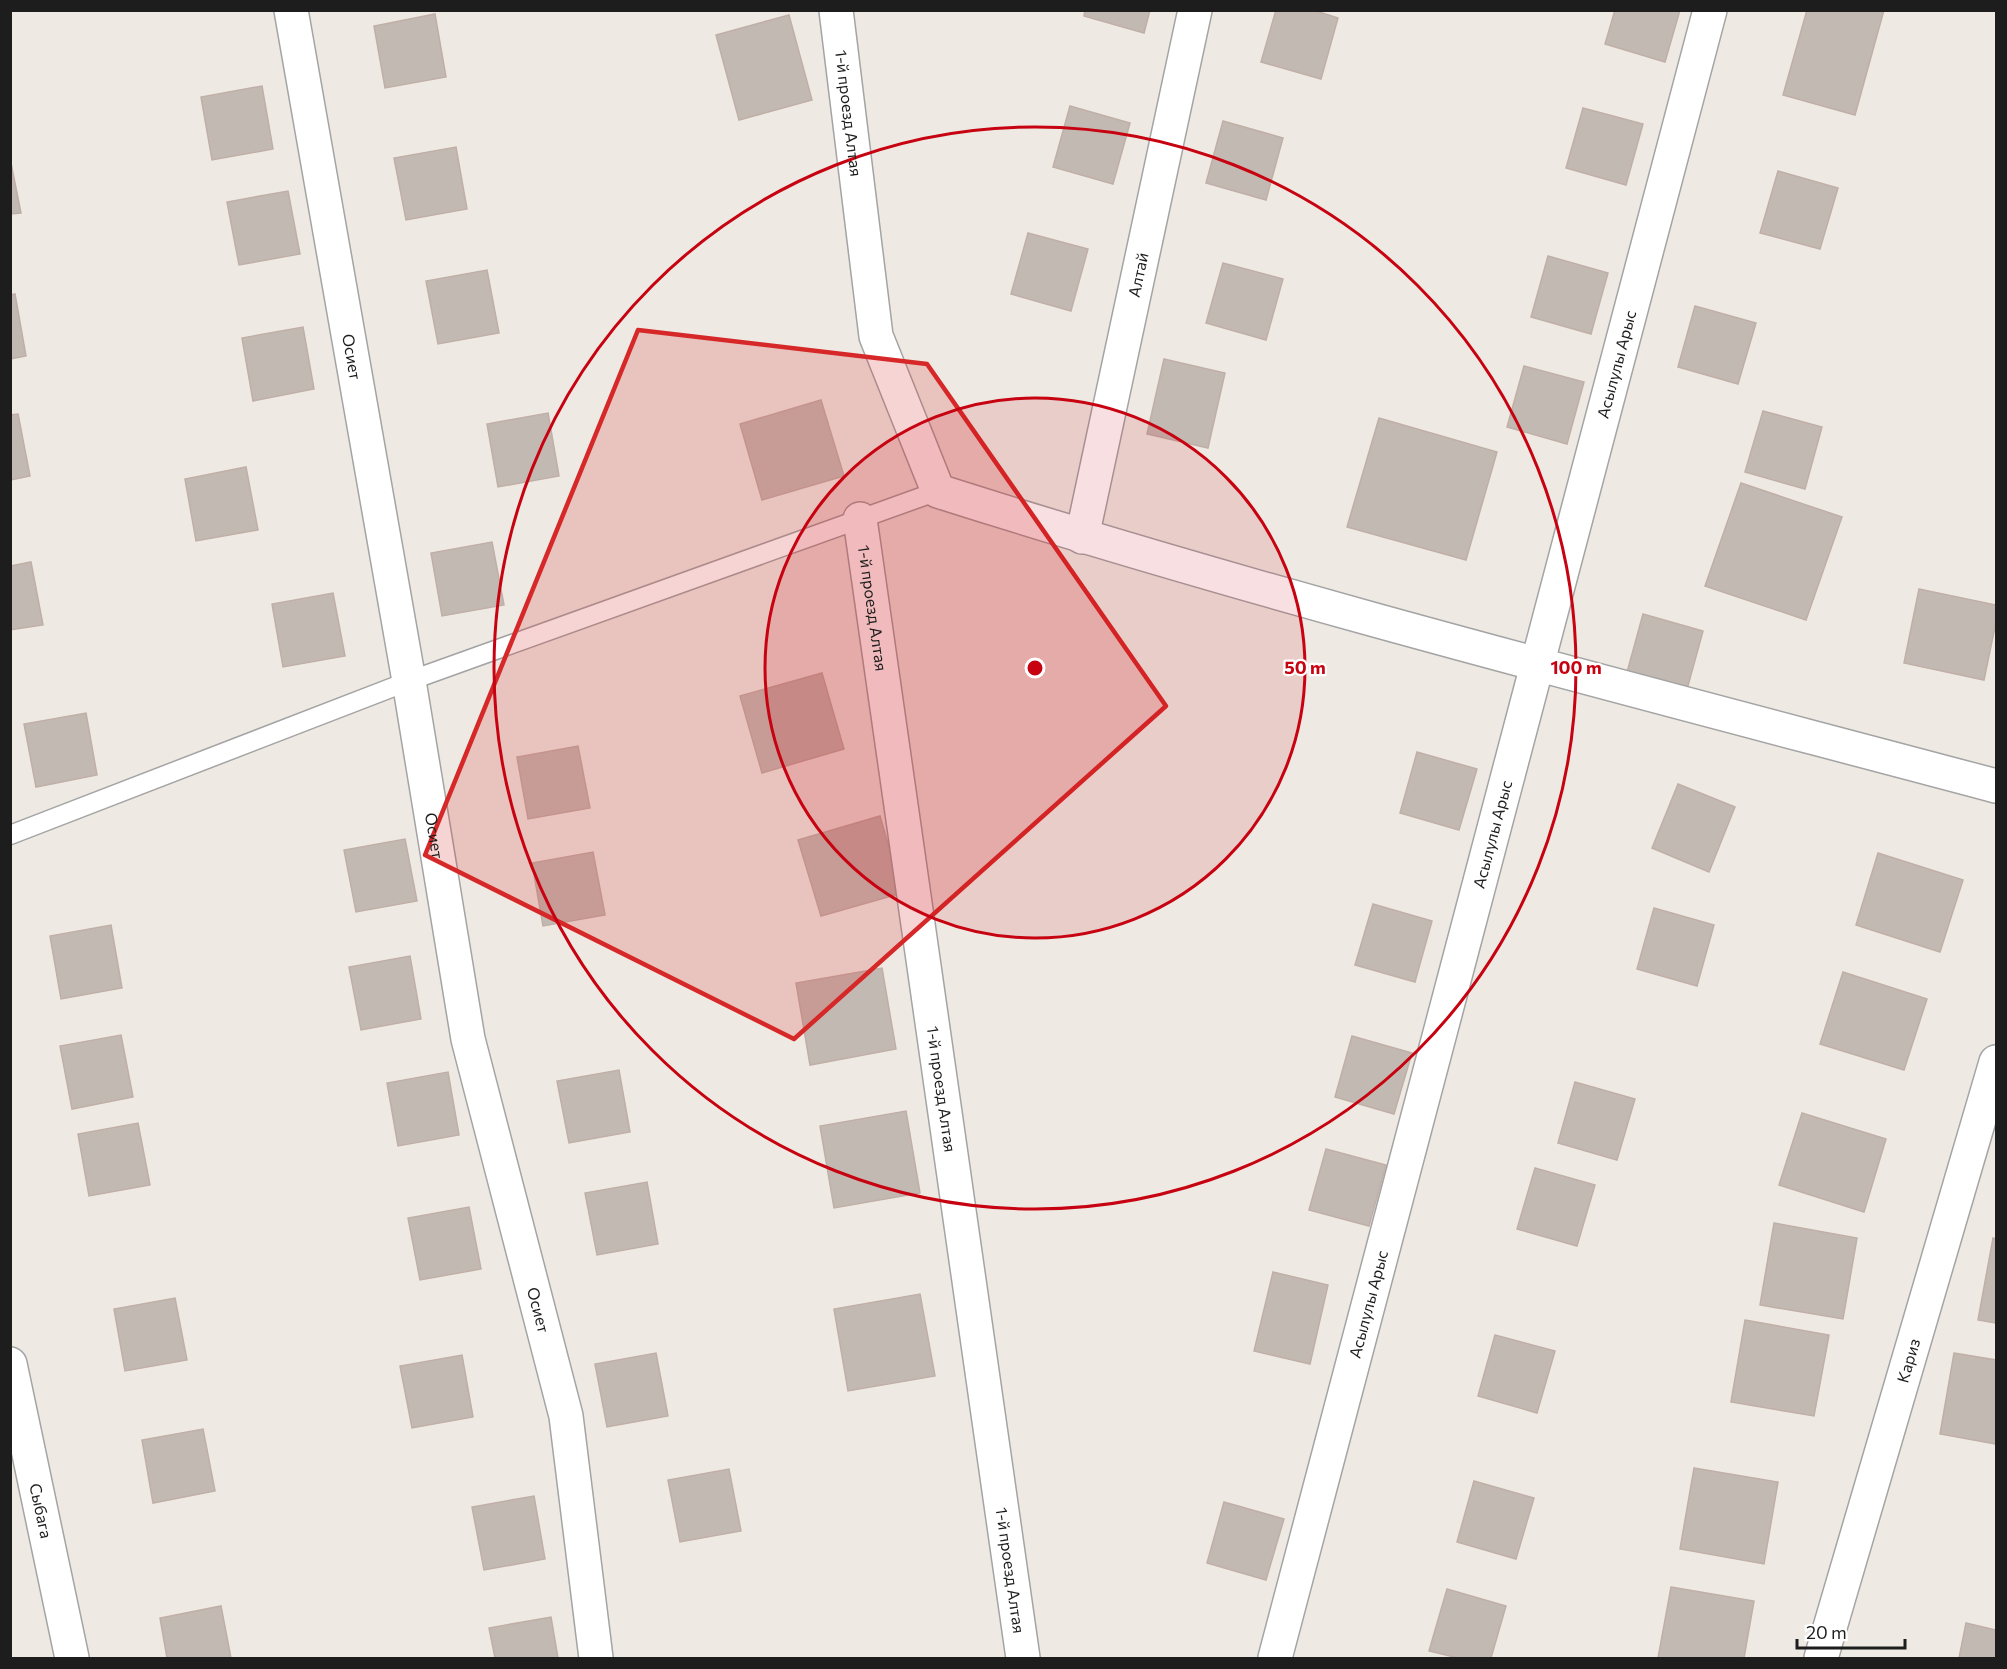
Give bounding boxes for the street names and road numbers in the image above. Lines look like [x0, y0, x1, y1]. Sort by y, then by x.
street label: 1-й проезд Алтая [832, 49, 866, 177]
street label: Алтай [1124, 251, 1152, 299]
street label: Асылулы Арыс [1593, 308, 1639, 420]
street label: Осиет [339, 332, 366, 381]
street label: 1-й проезд Алтая [855, 544, 892, 672]
street label: Асылулы Арыс [1469, 778, 1515, 890]
street label: Осиет [422, 811, 448, 860]
street label: 1-й проезд Алтая [924, 1025, 961, 1153]
street label: Асылулы Арыс [1345, 1248, 1391, 1360]
street label: Осиет [524, 1285, 554, 1335]
street label: Кариз [1892, 1336, 1923, 1385]
street label: Сыбага [26, 1481, 57, 1540]
street label: 1-й проезд Алтая [993, 1506, 1029, 1634]

